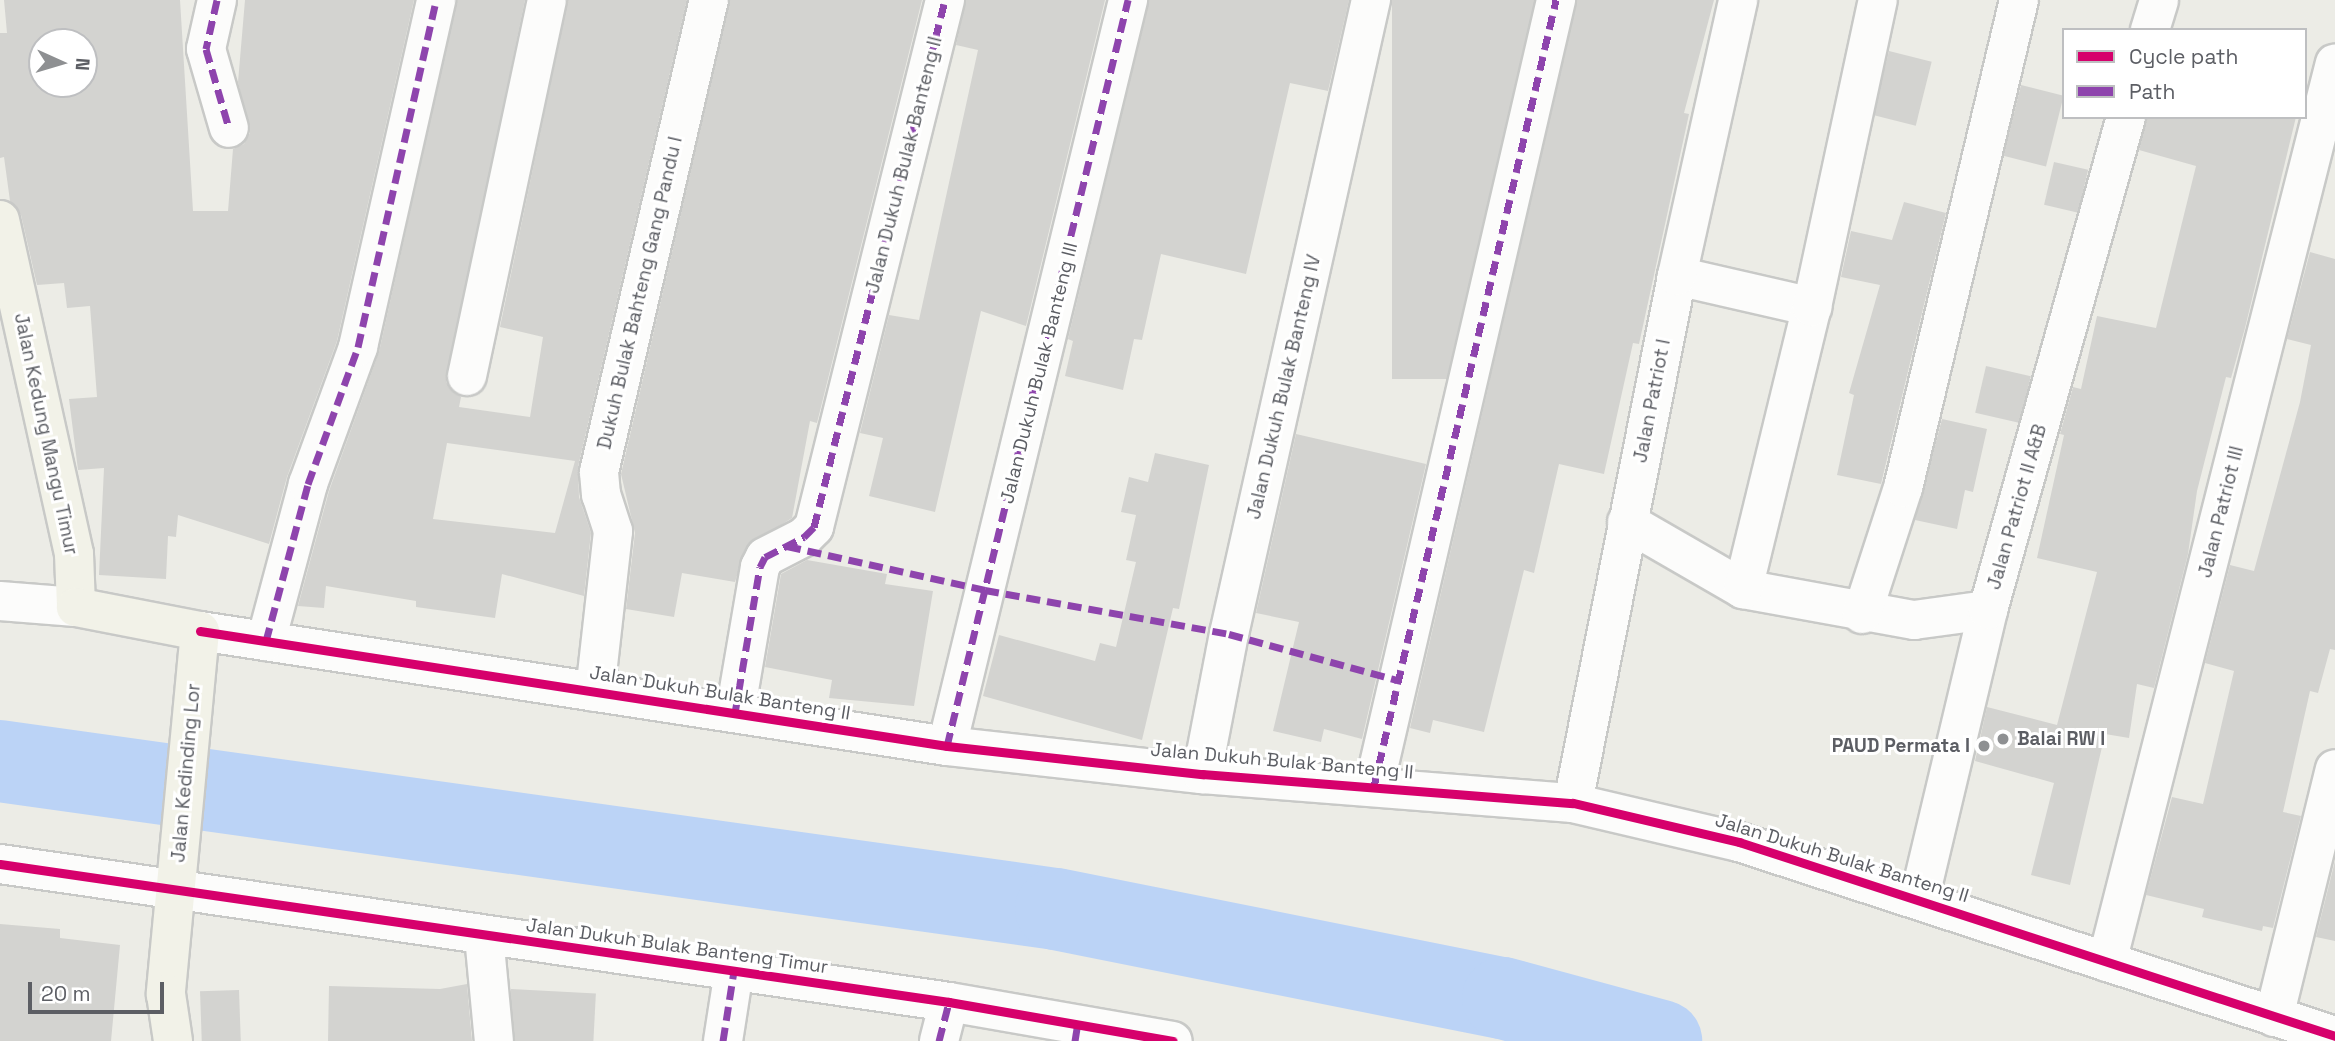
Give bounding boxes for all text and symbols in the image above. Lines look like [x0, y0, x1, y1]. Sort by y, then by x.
north arrow [28, 28, 98, 98]
legend [2062, 28, 2307, 119]
street label: Jalan Dukuh Bulak Banteng II [861, 34, 947, 296]
text: Cycle path [2129, 43, 2238, 70]
text: N [70, 57, 95, 72]
text: Path [2129, 78, 2175, 105]
street label: Dukuh Bulak Bahteng Gang Pandu I [593, 135, 687, 451]
street label: Jalan Dukuh Bulak Banteng III [995, 240, 1083, 506]
street label: Jalan Dukuh Bulak Banteng IV [1242, 252, 1326, 522]
street label: Jalan Kedung Mangu Timur [9, 311, 83, 557]
street label: Jalan Patriot I [1629, 337, 1675, 465]
street label: Jalan Patriot II A&B [1982, 422, 2052, 592]
street label: Jalan Patriot III [2194, 444, 2248, 580]
street label: Jalan Dukuh Bulak Banteng II [588, 661, 852, 725]
street label: Jalan Kedinding Lor [167, 683, 205, 863]
place label: Balai RW I [2017, 728, 2105, 750]
marker: Balai RW I [1995, 731, 2011, 747]
place label: PAUD Permata I [1832, 735, 1970, 757]
street label: Jalan Dukuh Bulak Banteng II [1150, 738, 1414, 784]
marker: PAUD Permata I [1976, 738, 1992, 754]
street label: Jalan Dukuh Bulak Banteng II [1713, 809, 1971, 907]
street label: Jalan Dukuh Bulak Banteng Timur [524, 913, 830, 979]
scale bar [32, 968, 168, 1012]
text: 20 m [41, 980, 91, 1007]

